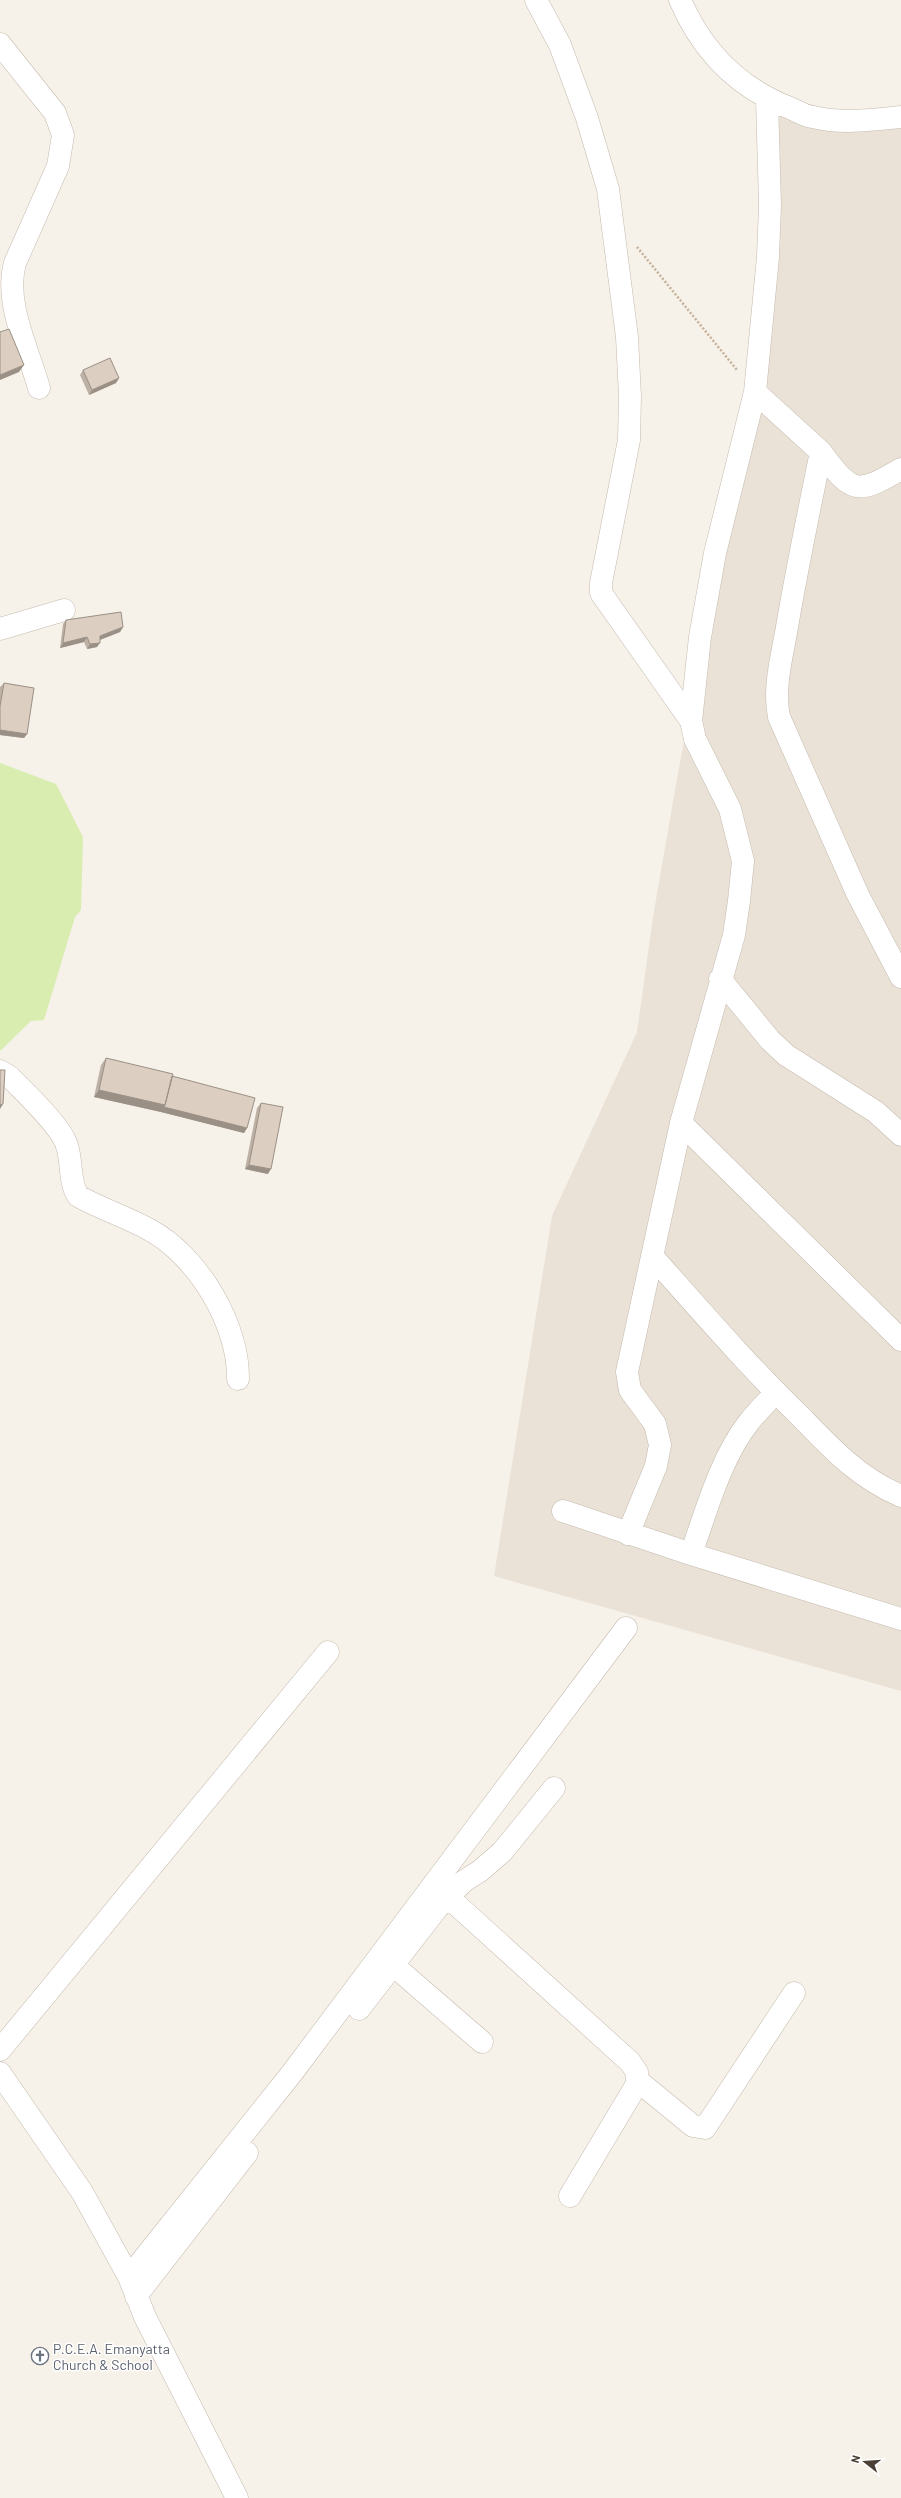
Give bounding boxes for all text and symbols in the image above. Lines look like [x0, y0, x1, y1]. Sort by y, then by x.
place label: P.C.E.A. Emanyatta Church & School [53, 2340, 170, 2373]
church icon: P.C.E.A. Emanyatta Church & School [30, 2346, 50, 2366]
north arrow [845, 2442, 885, 2482]
text: N [848, 2454, 862, 2464]

